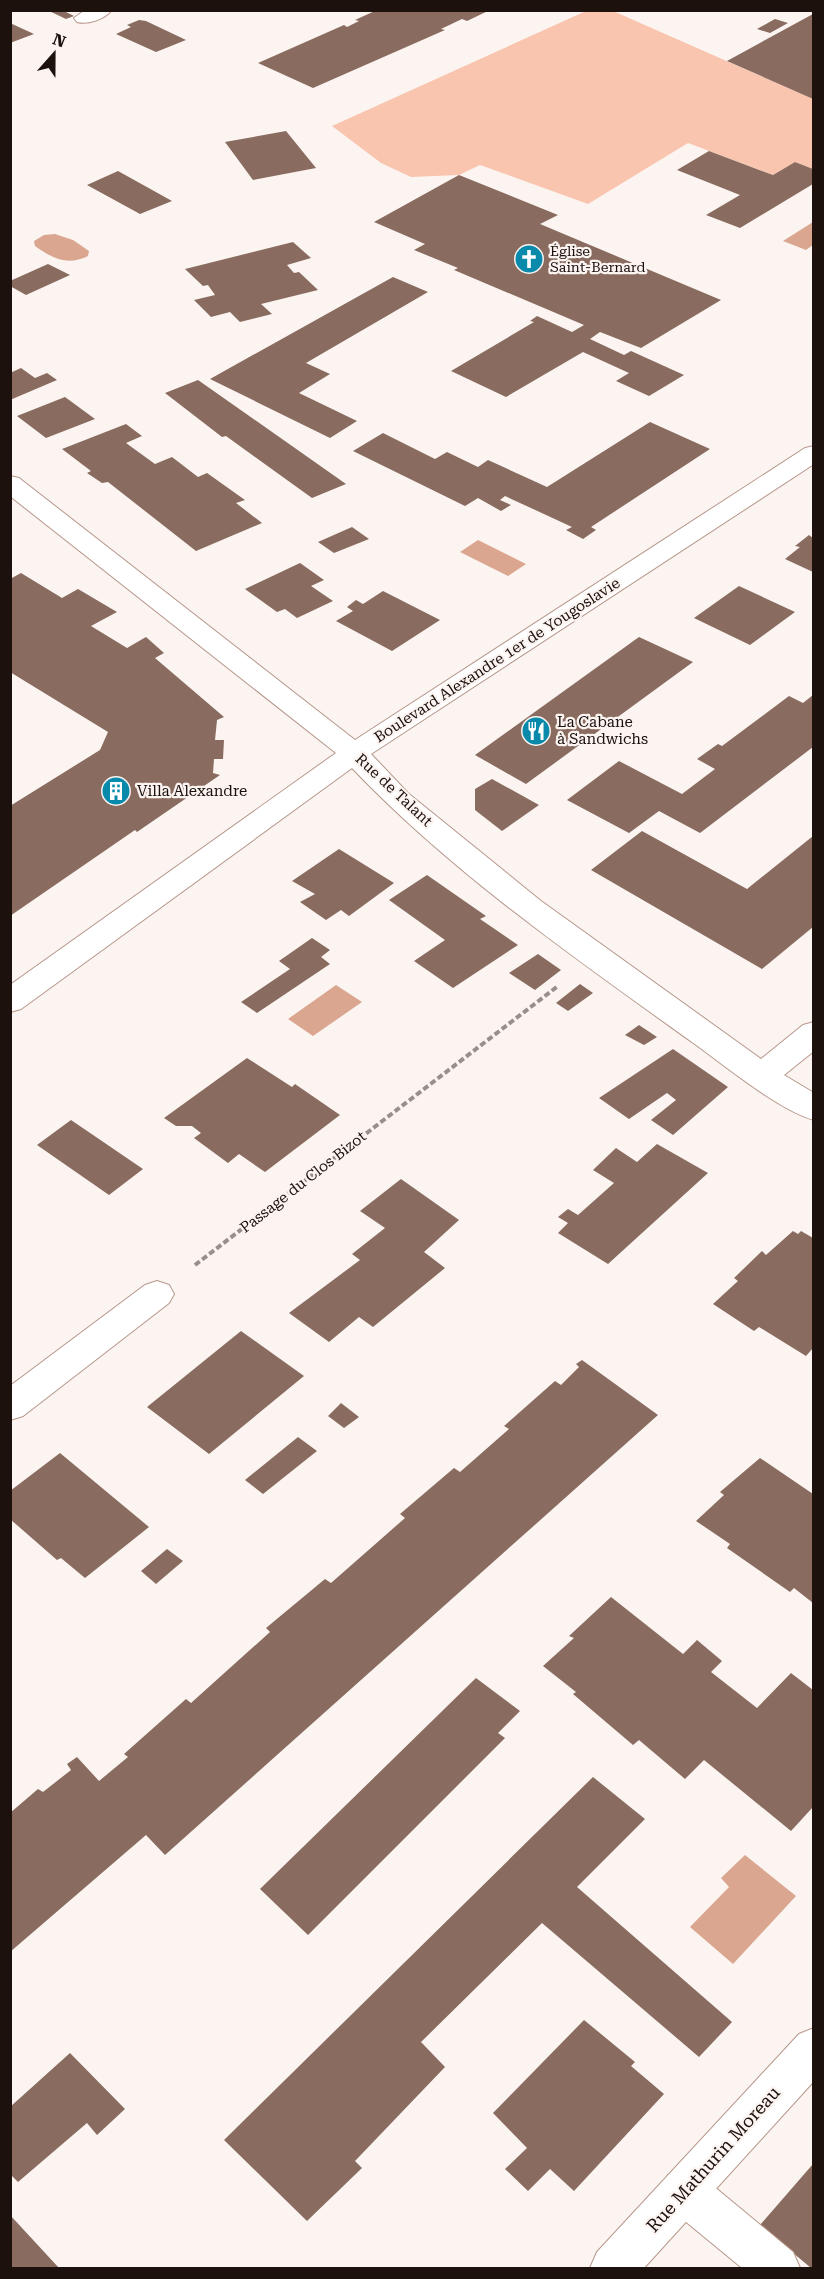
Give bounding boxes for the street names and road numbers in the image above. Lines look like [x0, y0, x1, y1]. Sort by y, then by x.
street label: Boulevard Alexandre 1er de Yougoslavie [371, 574, 623, 746]
street label: Rue de Talant [352, 750, 436, 830]
street label: Passage du Clos Bizot [236, 1127, 370, 1237]
street label: Rue Mathurin Moreau [642, 2082, 784, 2236]

